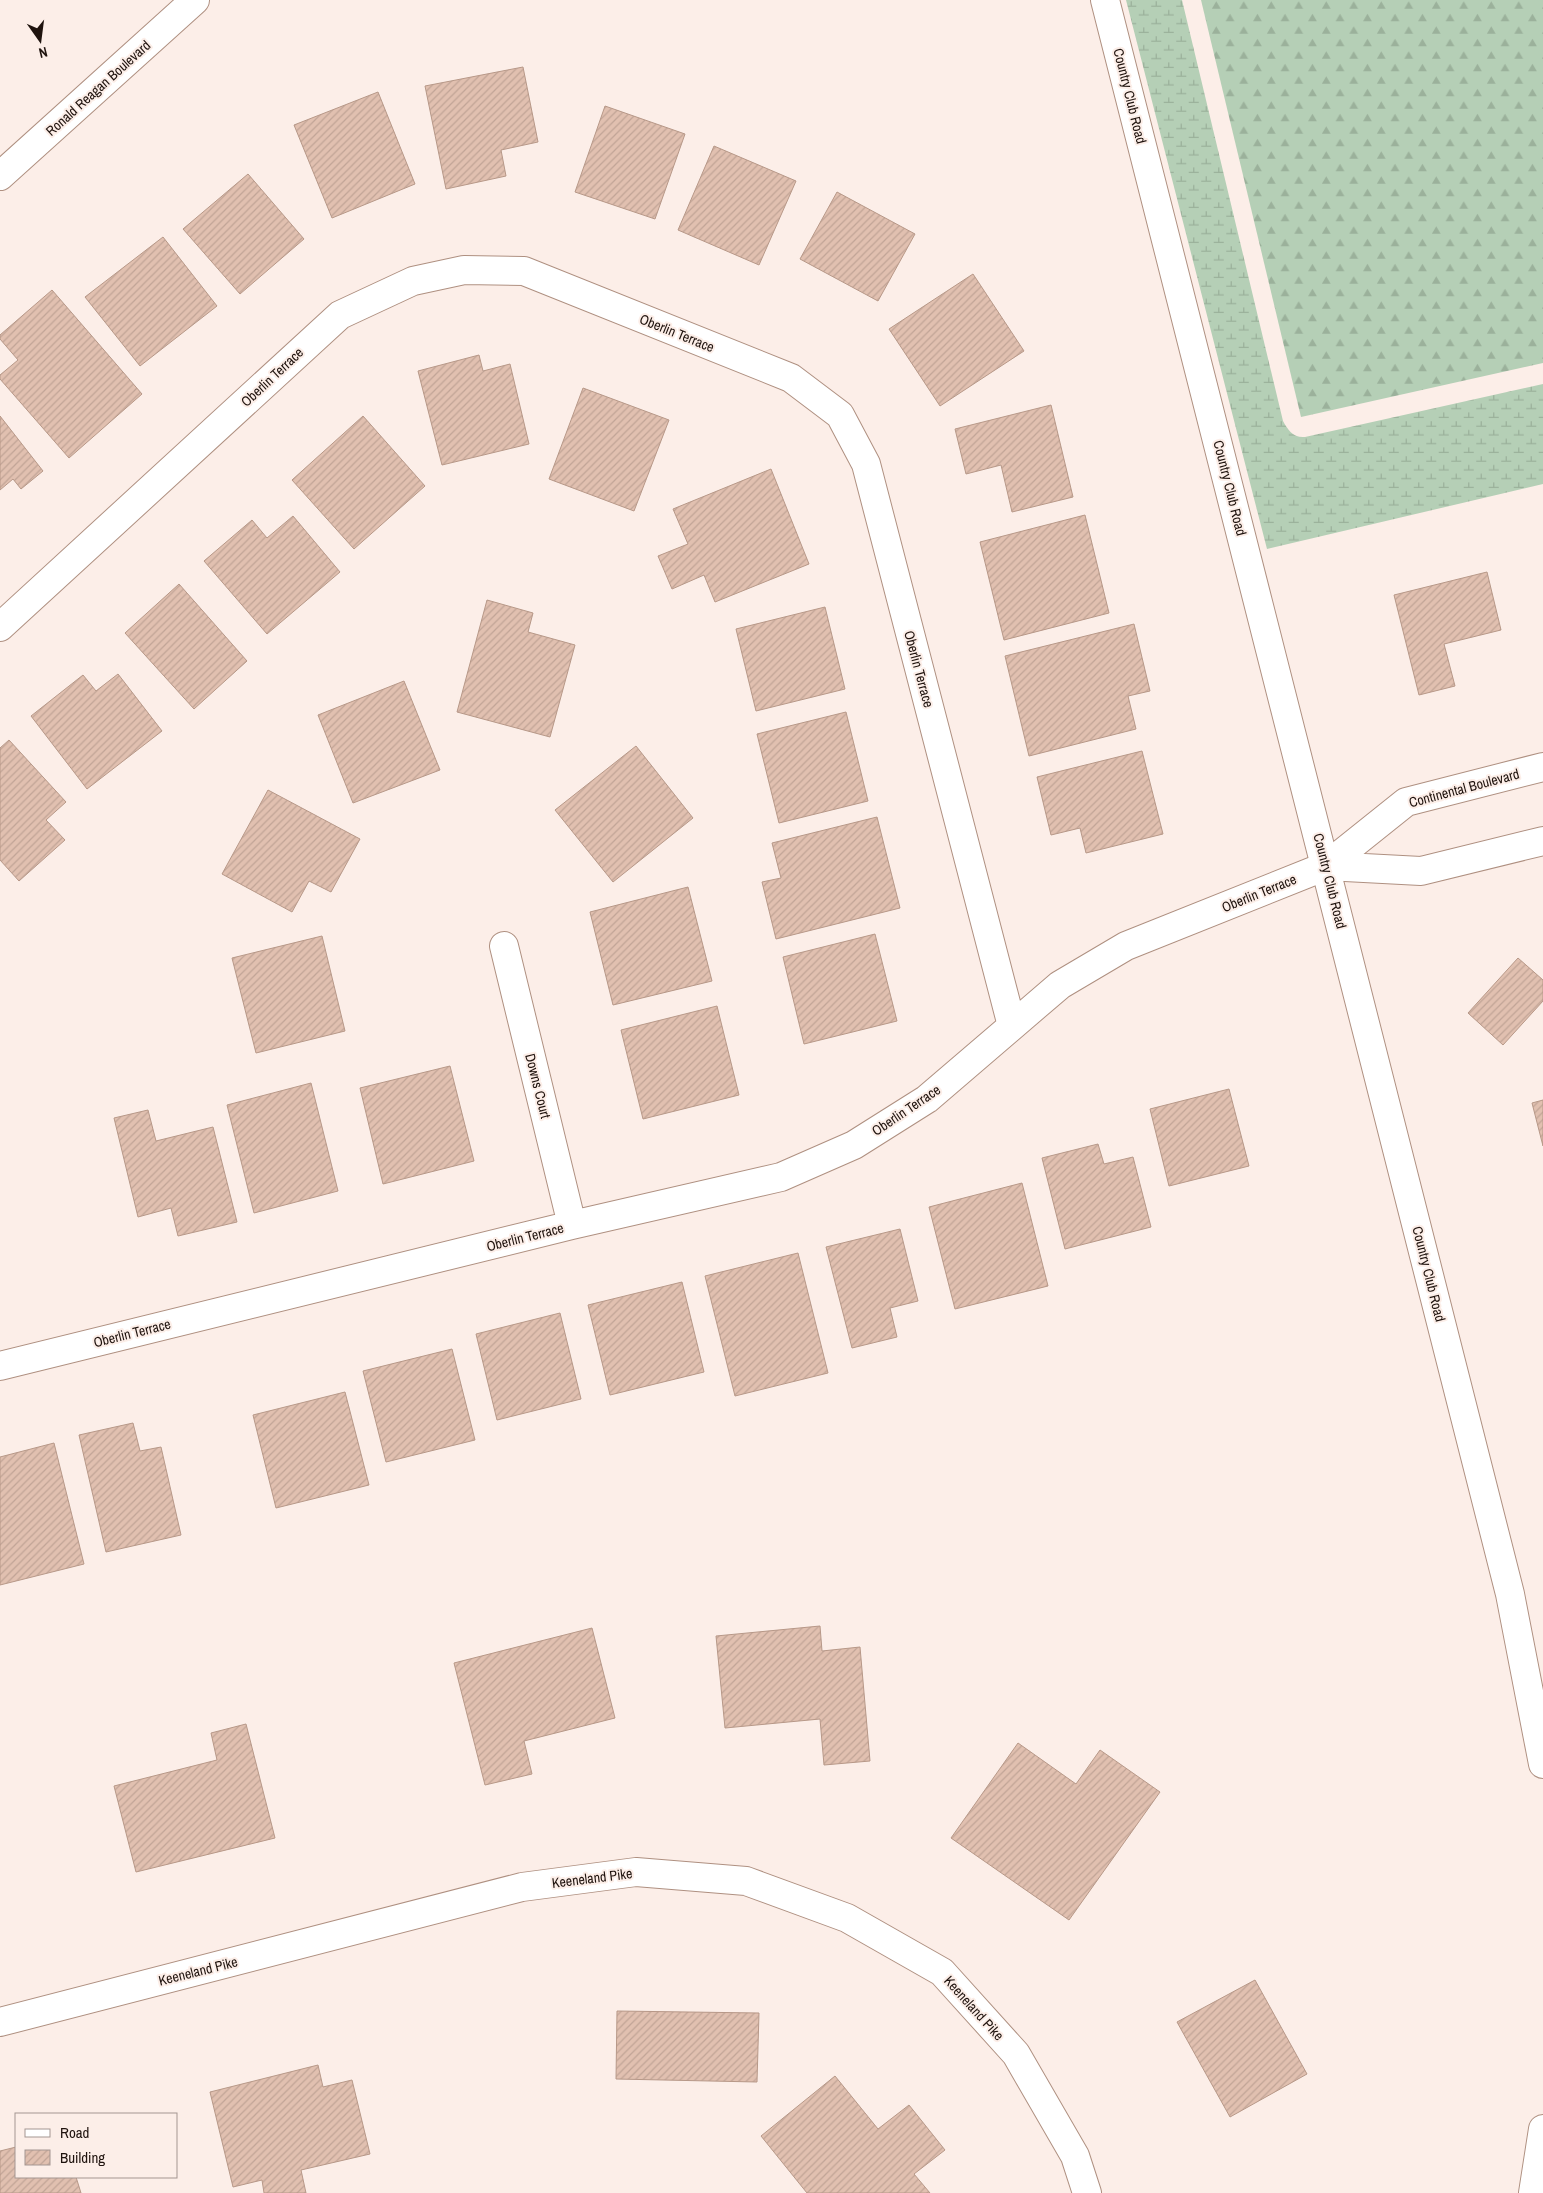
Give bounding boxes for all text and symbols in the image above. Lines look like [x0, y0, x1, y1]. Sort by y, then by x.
north arrow [15, 15, 65, 65]
street label: Ronald Reagan Boulevard [42, 36, 154, 140]
text: N [37, 43, 49, 62]
street label: Country Club Road [1109, 46, 1151, 146]
street label: Oberlin Terrace [637, 310, 717, 356]
street label: Oberlin Terrace [237, 344, 307, 410]
street label: Country Club Road [1209, 438, 1251, 538]
street label: Oberlin Terrace [900, 629, 938, 709]
street label: Continental Boulevard [1407, 765, 1521, 811]
street label: Country Club Road [1309, 831, 1351, 931]
street label: Oberlin Terrace [1219, 870, 1299, 916]
street label: Downs Court [521, 1052, 555, 1120]
street label: Oberlin Terrace [868, 1080, 944, 1140]
street label: Oberlin Terrace [485, 1219, 565, 1255]
street label: Country Club Road [1408, 1224, 1450, 1324]
street label: Oberlin Terrace [92, 1315, 172, 1351]
street label: Keeneland Pike [551, 1864, 633, 1892]
street label: Keeneland Pike [156, 1952, 240, 1990]
street label: Keeneland Pike [940, 1972, 1008, 2044]
legend [15, 2113, 178, 2178]
text: Road [60, 2122, 89, 2143]
text: Building [60, 2147, 105, 2168]

